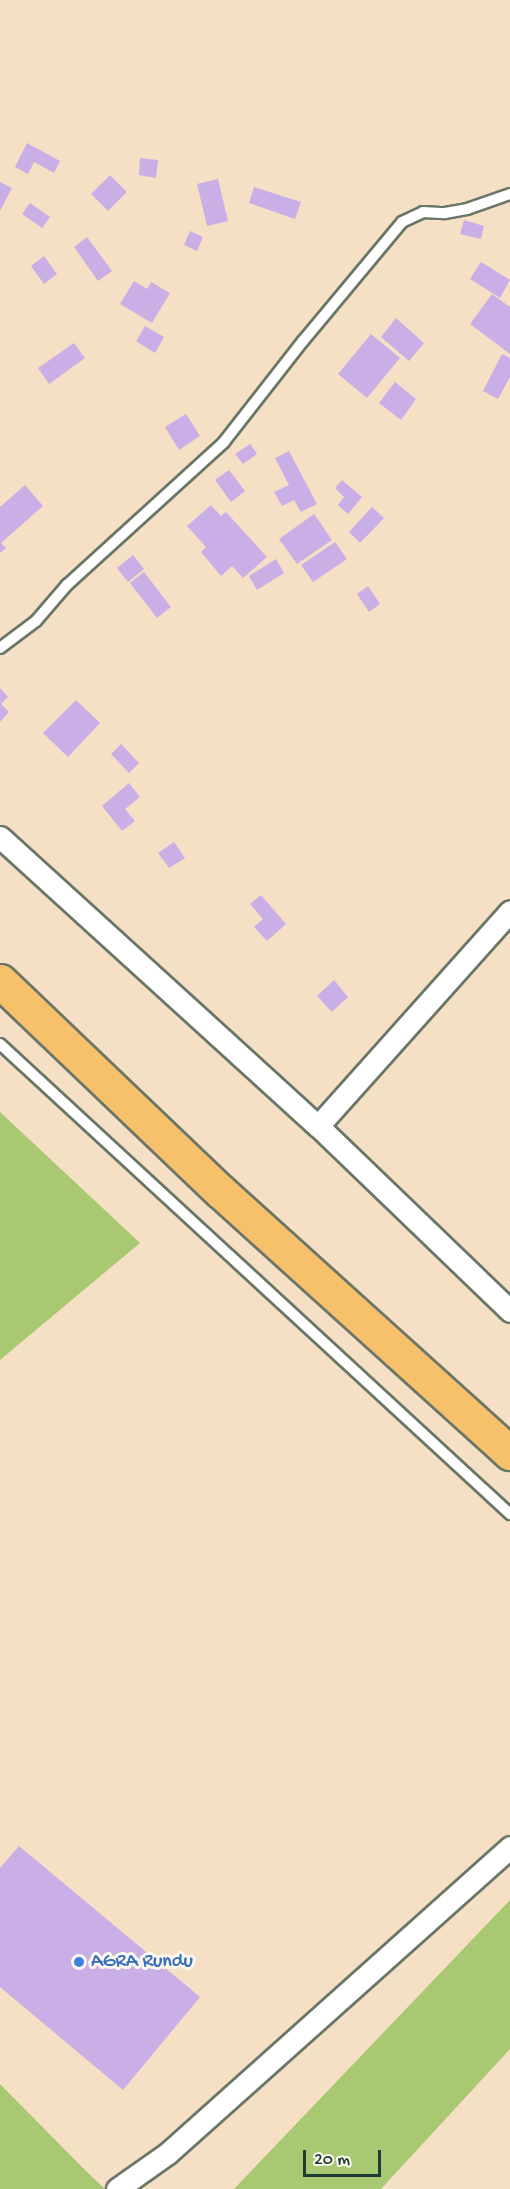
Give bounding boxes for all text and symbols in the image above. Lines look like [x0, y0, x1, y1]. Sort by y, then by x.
place label: AGRA Rundu [91, 1950, 193, 1974]
marker: AGRA Rundu [72, 1955, 86, 1969]
scale bar [306, 2138, 384, 2176]
text: 20 m [314, 2150, 350, 2171]

